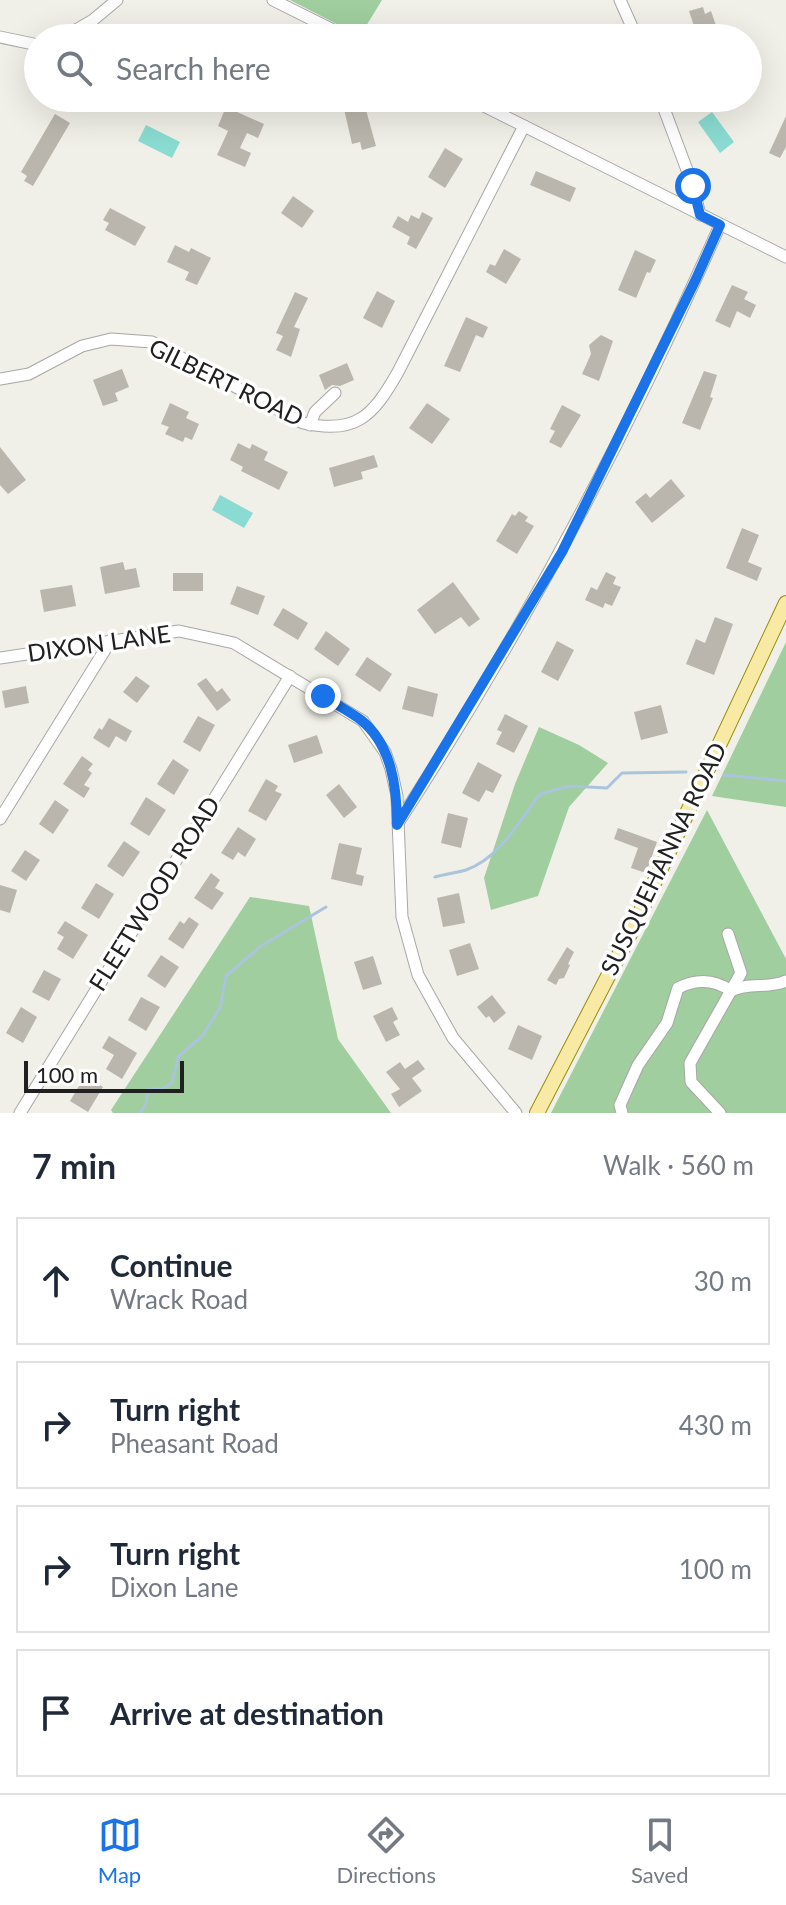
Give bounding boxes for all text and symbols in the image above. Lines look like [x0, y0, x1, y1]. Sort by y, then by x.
search box [24, 24, 762, 112]
icon: search [52, 46, 96, 90]
text: Search here [116, 50, 271, 86]
route start [675, 168, 711, 204]
street label: GILBERT ROAD [145, 332, 309, 432]
street label: DIXON LANE [25, 618, 172, 667]
route end [305, 678, 341, 714]
street label: SUSQUEHANNA ROAD [594, 737, 732, 979]
street label: FLEETWOOD ROAD [82, 791, 225, 996]
scale bar [24, 1057, 184, 1093]
text: 100 m [36, 1061, 98, 1088]
text: 7 min [32, 1145, 116, 1186]
text: Walk · 560 m [603, 1149, 754, 1181]
text: Continue [110, 1247, 233, 1283]
icon: ahead [34, 1259, 78, 1303]
text: 30 m [694, 1265, 752, 1297]
text: Wrack Road [110, 1283, 248, 1315]
text: Turn right [110, 1391, 240, 1427]
icon: right [34, 1403, 78, 1447]
text: 430 m [679, 1409, 752, 1441]
text: Pheasant Road [110, 1427, 279, 1459]
text: Turn right [110, 1535, 240, 1571]
icon: right [34, 1547, 78, 1591]
text: 100 m [679, 1553, 752, 1585]
text: Dixon Lane [110, 1571, 239, 1603]
icon: arrive [34, 1691, 78, 1735]
text: Arrive at destination [110, 1695, 384, 1731]
tab: Map [98, 1813, 142, 1888]
tab: Directions [337, 1813, 436, 1888]
tab: Saved [631, 1813, 688, 1888]

